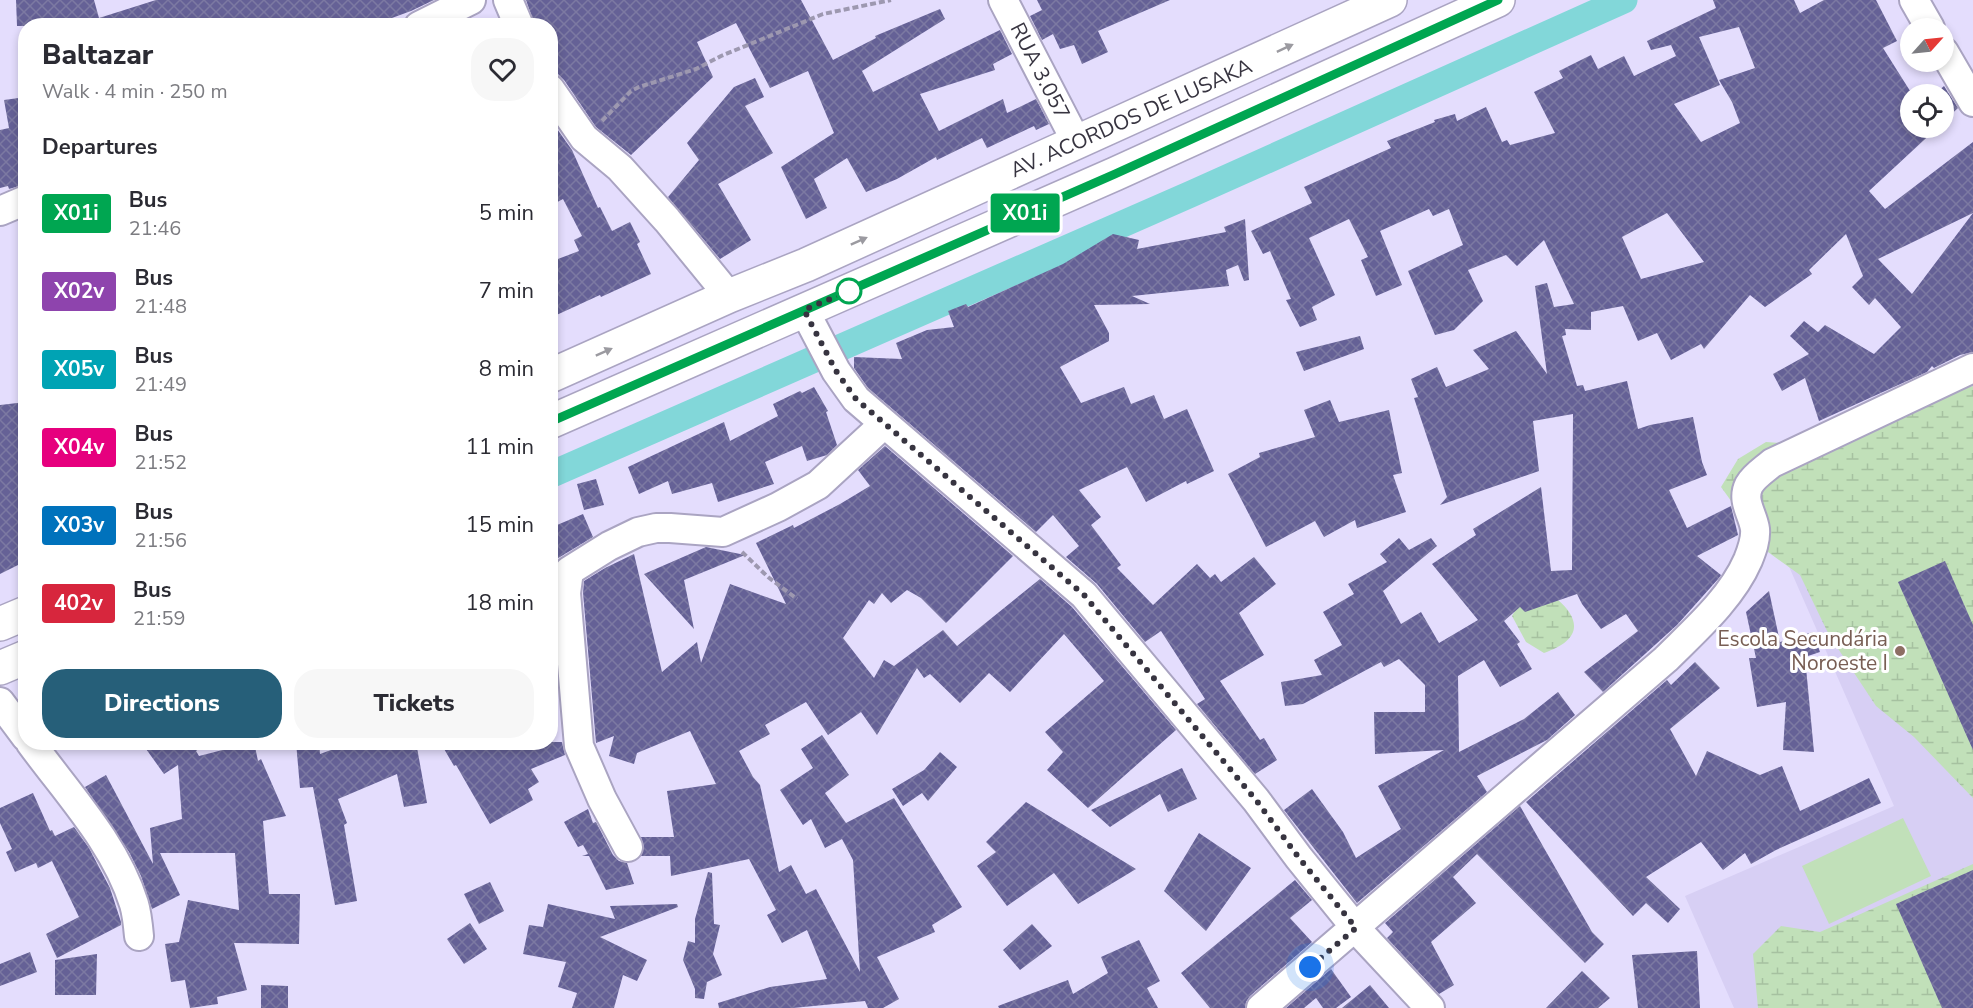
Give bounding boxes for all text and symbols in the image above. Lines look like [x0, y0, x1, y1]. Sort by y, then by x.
street label: RUA 3.057 [1004, 18, 1076, 124]
north arrow [1900, 18, 1954, 72]
map controls [1900, 18, 1954, 138]
text: Baltazar [42, 36, 153, 74]
button: heart [471, 38, 534, 101]
one-way arrow [1277, 43, 1294, 52]
street label: AV. ACORDOS DE LUSAKA [1006, 52, 1256, 184]
text: Walk · 4 min · 250 m [42, 78, 228, 105]
button: locate [1900, 84, 1954, 138]
text: Departures [42, 132, 157, 162]
text: Bus [129, 185, 167, 215]
line badge: X01i [983, 194, 1067, 232]
text: 5 min [479, 198, 534, 228]
text: X01i [54, 199, 99, 227]
text: X01i [1003, 199, 1047, 227]
text: 21:46 [129, 215, 181, 242]
one-way arrow [851, 237, 868, 246]
text: Bus [134, 263, 173, 293]
text: 7 min [479, 276, 534, 306]
text: X02v [54, 277, 104, 305]
unlabelled marker [836, 278, 862, 304]
text: 21:48 [134, 293, 187, 320]
text: Bus [134, 341, 173, 371]
one-way arrow [595, 348, 612, 357]
text: 8 min [479, 354, 534, 384]
text: X05v [54, 355, 104, 383]
text: 21:49 [134, 371, 187, 398]
text: Bus [134, 419, 173, 449]
text: 11 min [466, 432, 534, 462]
text: X04v [54, 433, 104, 461]
text: 21:52 [134, 449, 187, 476]
text: Bus [134, 497, 173, 527]
text: 15 min [466, 510, 534, 540]
text: X03v [54, 511, 104, 539]
text: 21:56 [134, 527, 187, 554]
text: Bus [133, 575, 172, 605]
text: 18 min [466, 588, 534, 618]
text: 402v [54, 589, 103, 617]
text: 21:59 [133, 605, 185, 632]
place label: Escola Secundária Noroeste I [1717, 625, 1888, 677]
marker: Escola Secundária Noroeste I [1893, 644, 1907, 658]
button: Directions [42, 669, 282, 738]
button: Tickets [294, 669, 534, 738]
your location [1295, 952, 1325, 982]

